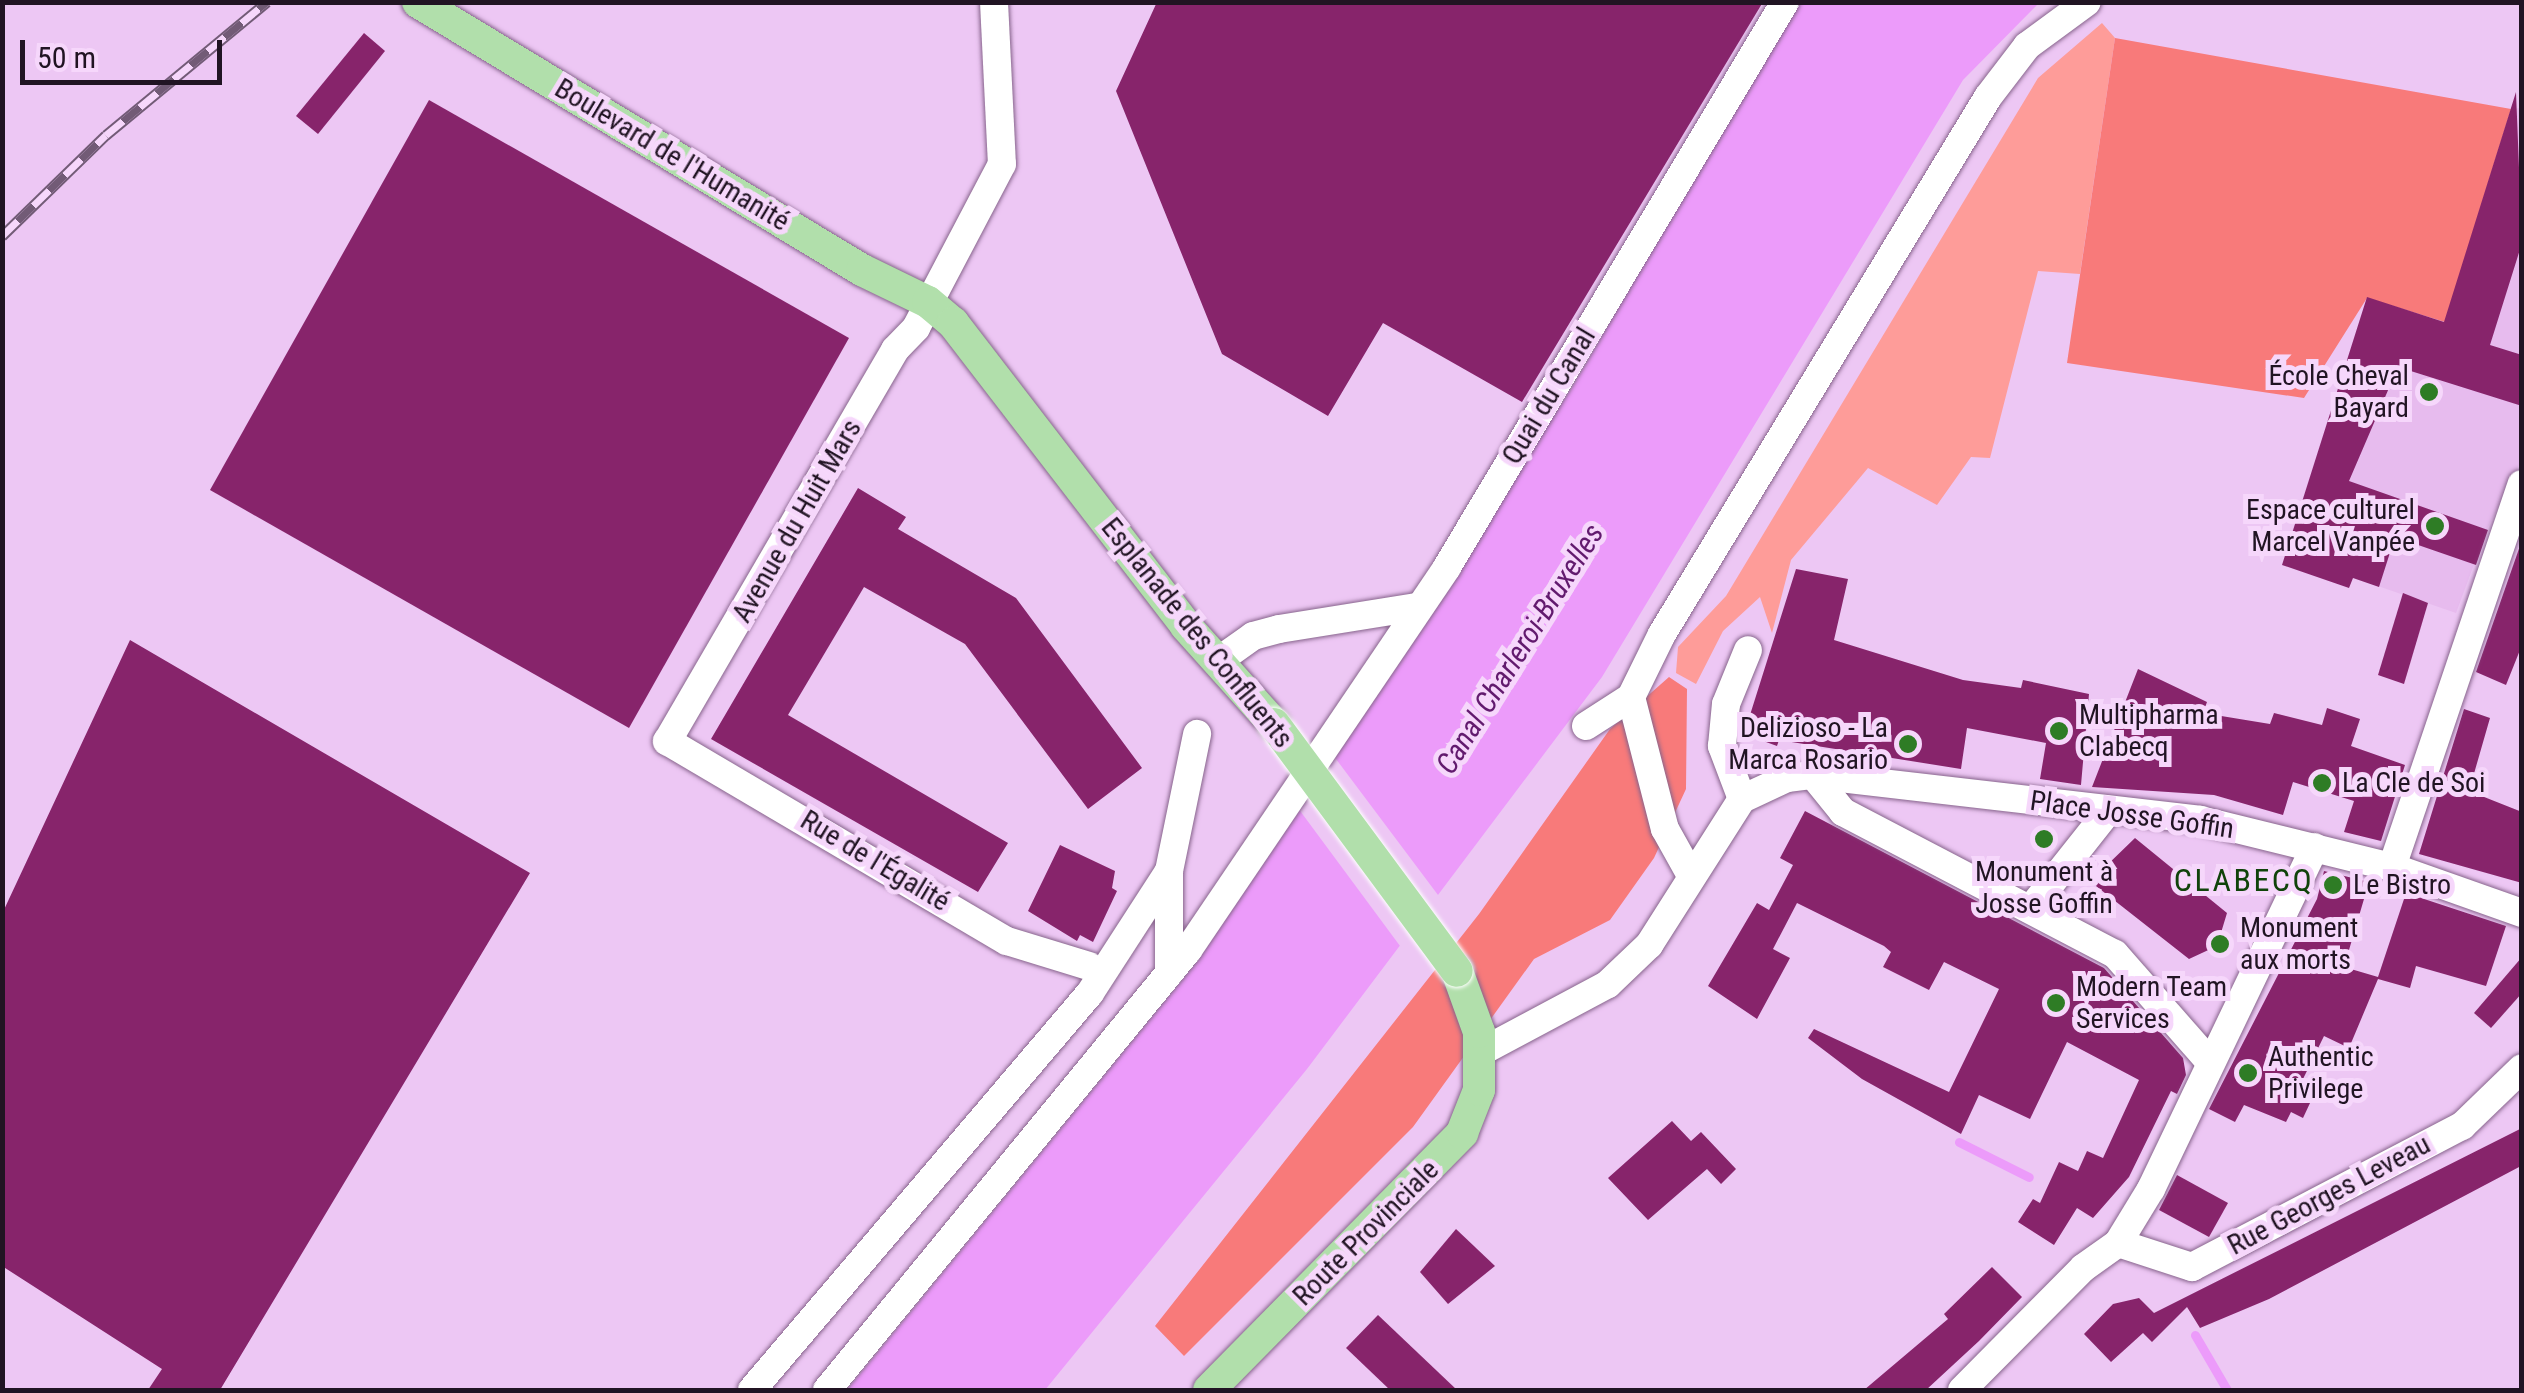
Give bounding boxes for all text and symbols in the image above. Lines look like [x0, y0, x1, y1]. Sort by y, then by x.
scale bar [25, 20, 228, 82]
text: 50 m [37, 40, 96, 75]
street label: Boulevard de l'Humanité [549, 72, 795, 238]
street label: Quai du Canal [1495, 322, 1603, 470]
place label: École Cheval Bayard [2268, 359, 2409, 425]
marker: École Cheval Bayard [2418, 381, 2440, 403]
street label: Avenue du Huit Mars [725, 414, 869, 628]
place label: Espace culturel Marcel Vanpée [2246, 493, 2415, 559]
street label: Esplanade des Confluents [1094, 511, 1300, 755]
marker: Espace culturel Marcel Vanpée [2424, 515, 2446, 537]
water label: Canal Charleroi-Bruxelles [1428, 517, 1612, 781]
place label: Multipharma Clabecq [2079, 698, 2219, 764]
place label: Delizioso - La Marca Rosario [1728, 711, 1888, 777]
marker: Multipharma Clabecq [2048, 720, 2070, 742]
marker: Delizioso - La Marca Rosario [1897, 733, 1919, 755]
place label: La Cle de Soi [2342, 766, 2485, 800]
marker: La Cle de Soi [2311, 772, 2333, 794]
street label: Place Josse Goffin [2028, 784, 2236, 846]
street label: Rue de l'Égalité [794, 803, 956, 919]
marker: Monument à Josse Goffin [2033, 828, 2055, 850]
place label: Monument à Josse Goffin [1975, 855, 2113, 921]
district label: CLABECQ [2174, 861, 2314, 899]
place label: Le Bistro [2353, 868, 2451, 902]
marker: Le Bistro [2322, 874, 2344, 896]
place label: Monument aux morts [2240, 911, 2358, 977]
marker: Monument aux morts [2209, 933, 2231, 955]
place label: Modern Team Services [2076, 970, 2228, 1036]
marker: Modern Team Services [2045, 992, 2067, 1014]
place label: Authentic Privilege [2268, 1040, 2374, 1106]
marker: Authentic Privilege [2237, 1062, 2259, 1084]
street label: Rue Georges Leveau [2222, 1128, 2436, 1262]
street label: Route Provinciale [1286, 1153, 1446, 1313]

